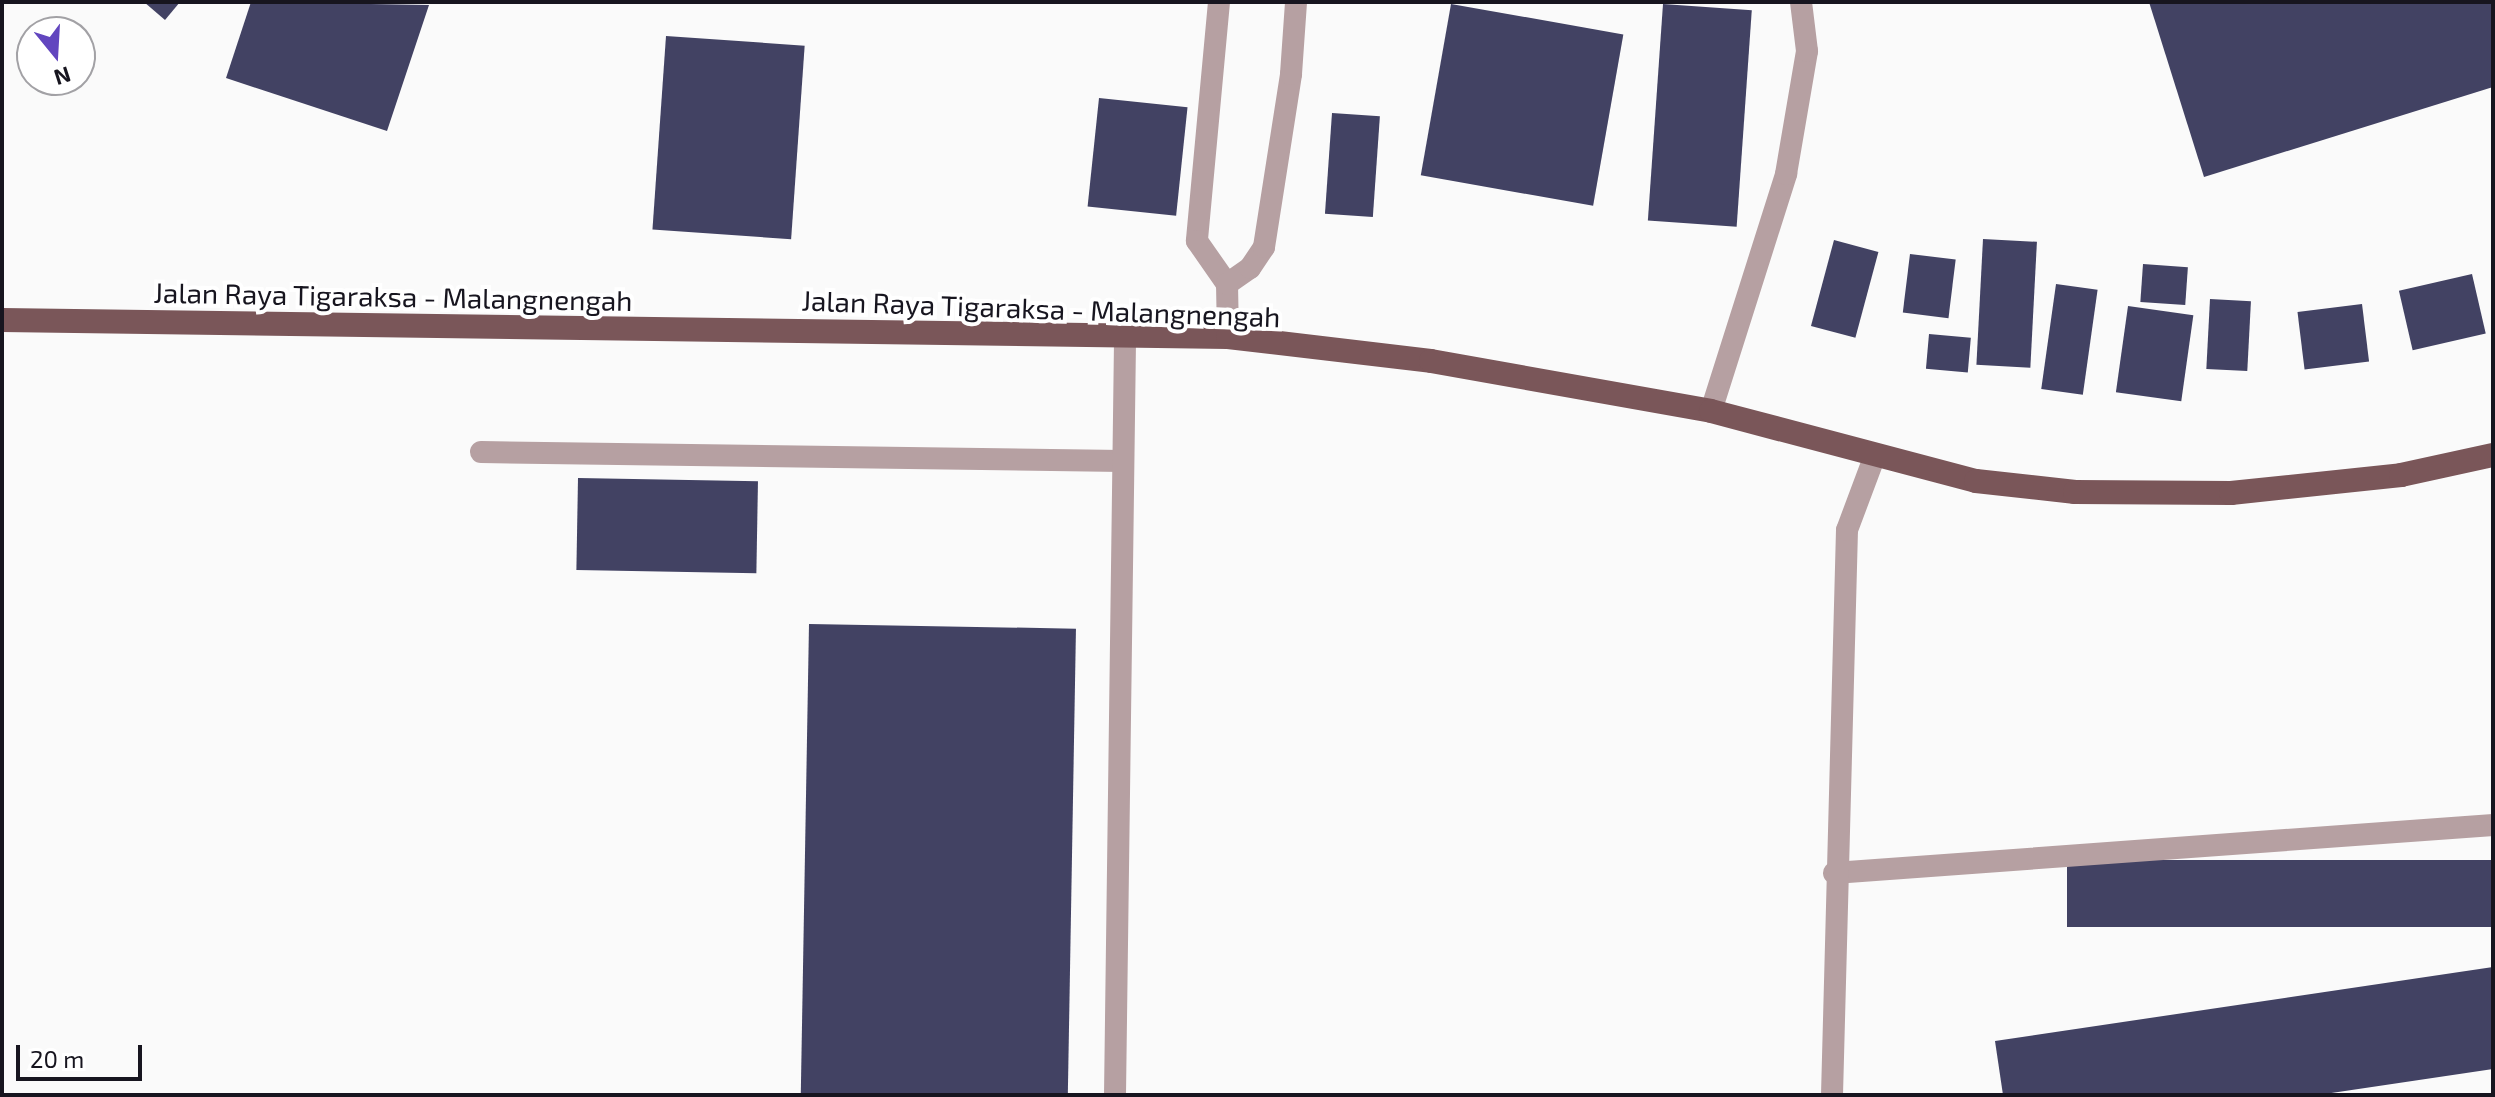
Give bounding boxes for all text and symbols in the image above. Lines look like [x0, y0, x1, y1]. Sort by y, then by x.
north arrow [16, 16, 96, 96]
text: N [51, 62, 74, 92]
street label: Jalan Raya Tigaraksa - Malangnengah [153, 275, 633, 317]
street label: Jalan Raya Tigaraksa - Malangnengah [801, 283, 1281, 333]
scale bar [20, 1029, 146, 1079]
text: 20 m [30, 1044, 84, 1073]

